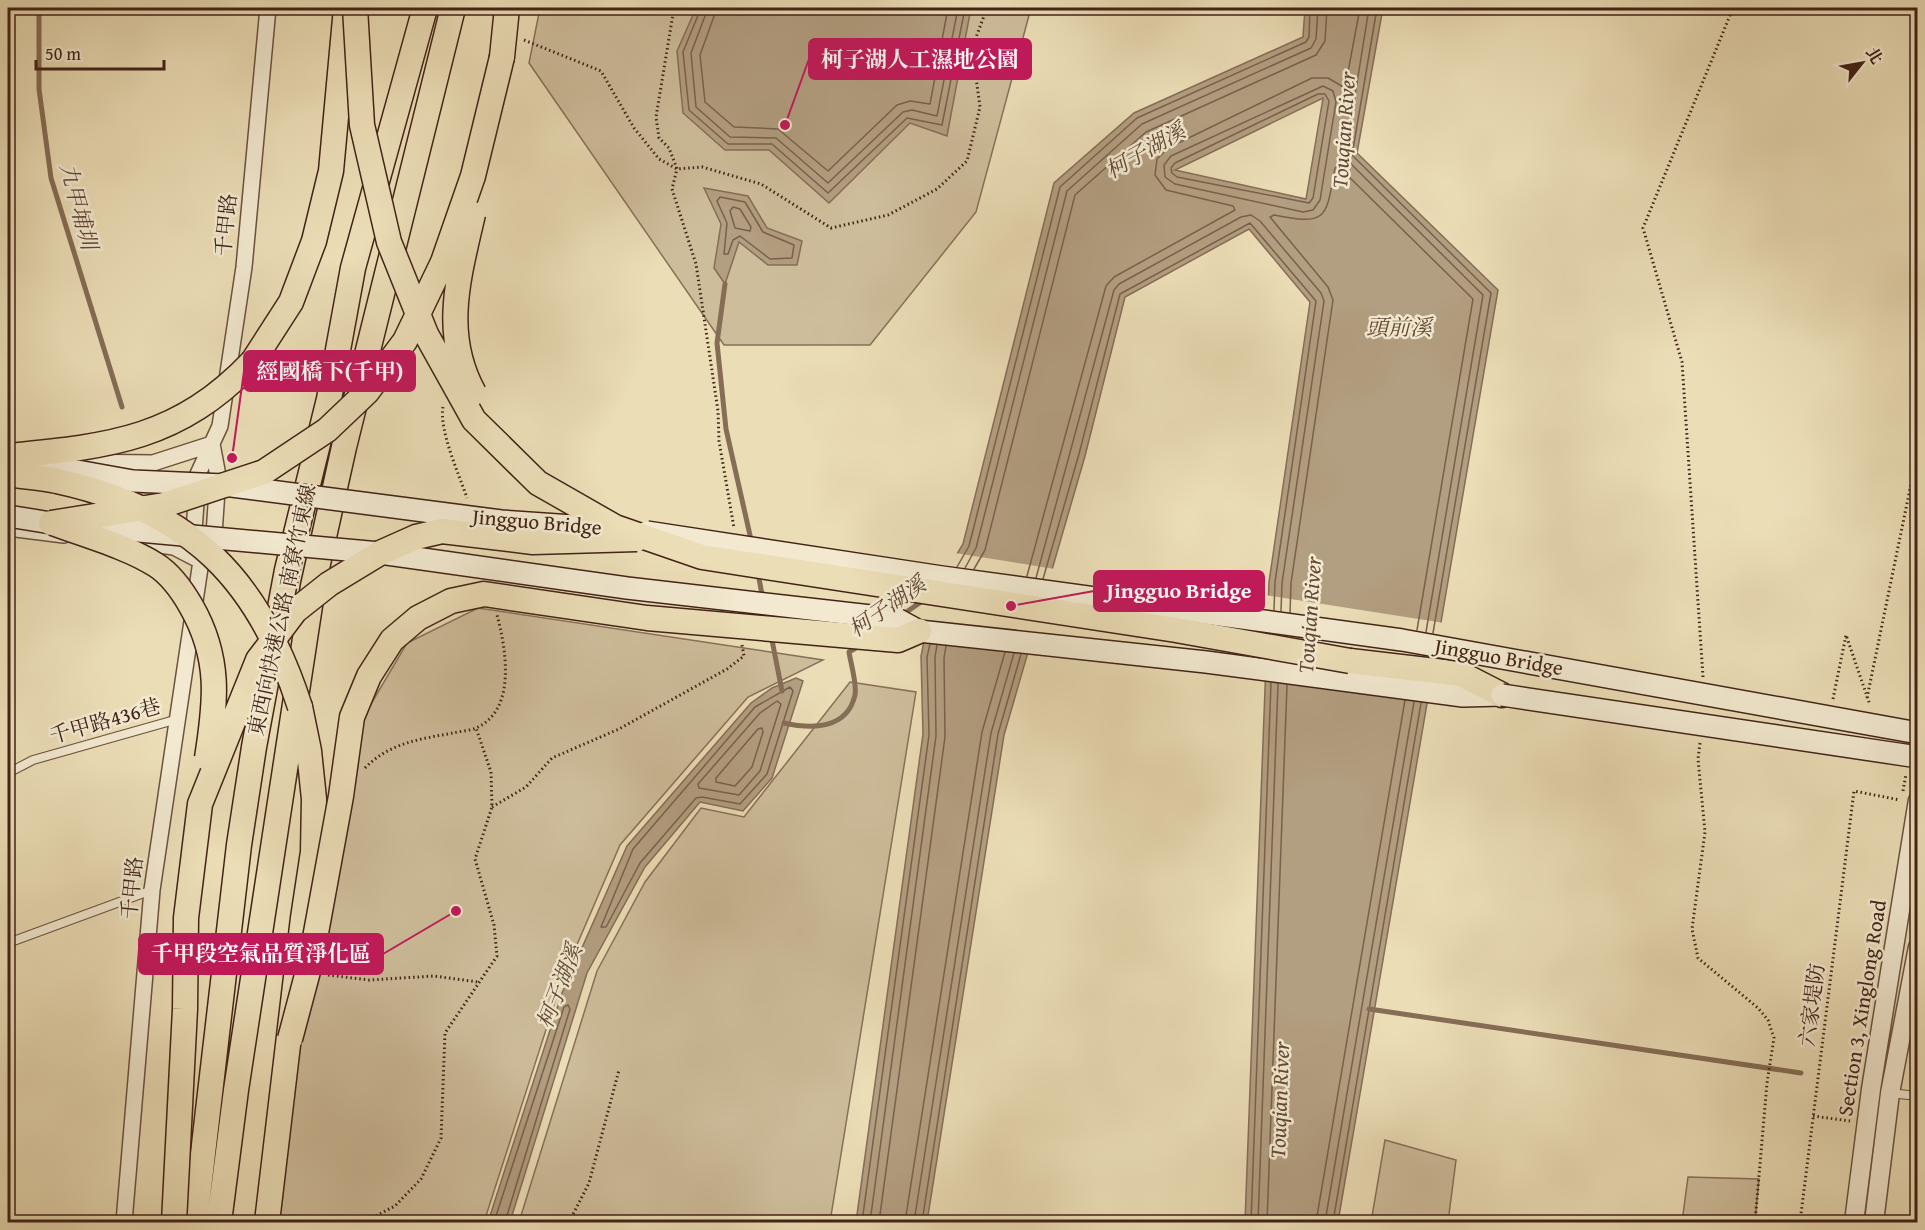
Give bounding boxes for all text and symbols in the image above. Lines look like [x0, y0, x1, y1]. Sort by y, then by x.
scale bar [36, 33, 164, 71]
north arrow [1832, 33, 1892, 93]
callout: 柯子湖人工濕地公園 [809, 39, 1031, 79]
text: 50 m [45, 40, 81, 67]
text: 北 [1860, 42, 1889, 68]
text: 柯子湖人工濕地公園 [821, 43, 1019, 75]
water label: Touqian River [1323, 70, 1363, 190]
water label: 柯子湖溪 [1099, 113, 1193, 186]
water label: 九甲埔圳 [52, 159, 107, 256]
street label: 千甲路 [207, 192, 244, 258]
water label: 頭前溪 [1366, 311, 1434, 343]
callout: 經國橋下(千甲) [244, 351, 415, 391]
text: 經國橋下(千甲) [257, 355, 403, 387]
street label: 東西向快速公路 南寮竹東線 [240, 481, 323, 739]
street label: Jingguo Bridge [468, 500, 603, 543]
water label: Touqian River [1289, 555, 1329, 675]
water label: 柯子湖溪 [842, 567, 934, 644]
callout: Jingguo Bridge [1094, 571, 1264, 611]
text: Jingguo Bridge [1102, 574, 1252, 606]
street label: Jingguo Bridge [1429, 629, 1566, 683]
street label: 千甲路436巷 [46, 690, 164, 751]
street label: 千甲路 [113, 855, 150, 921]
street label: Section 3, Xinglong Road [1829, 897, 1894, 1118]
callout: 千甲段空氣品質淨化區 [139, 934, 383, 974]
text: 千甲段空氣品質淨化區 [151, 937, 371, 969]
water label: 柯子湖溪 [528, 937, 590, 1033]
street label: 六家堤防 [1791, 961, 1832, 1049]
water label: Touqian River [1261, 1040, 1297, 1159]

